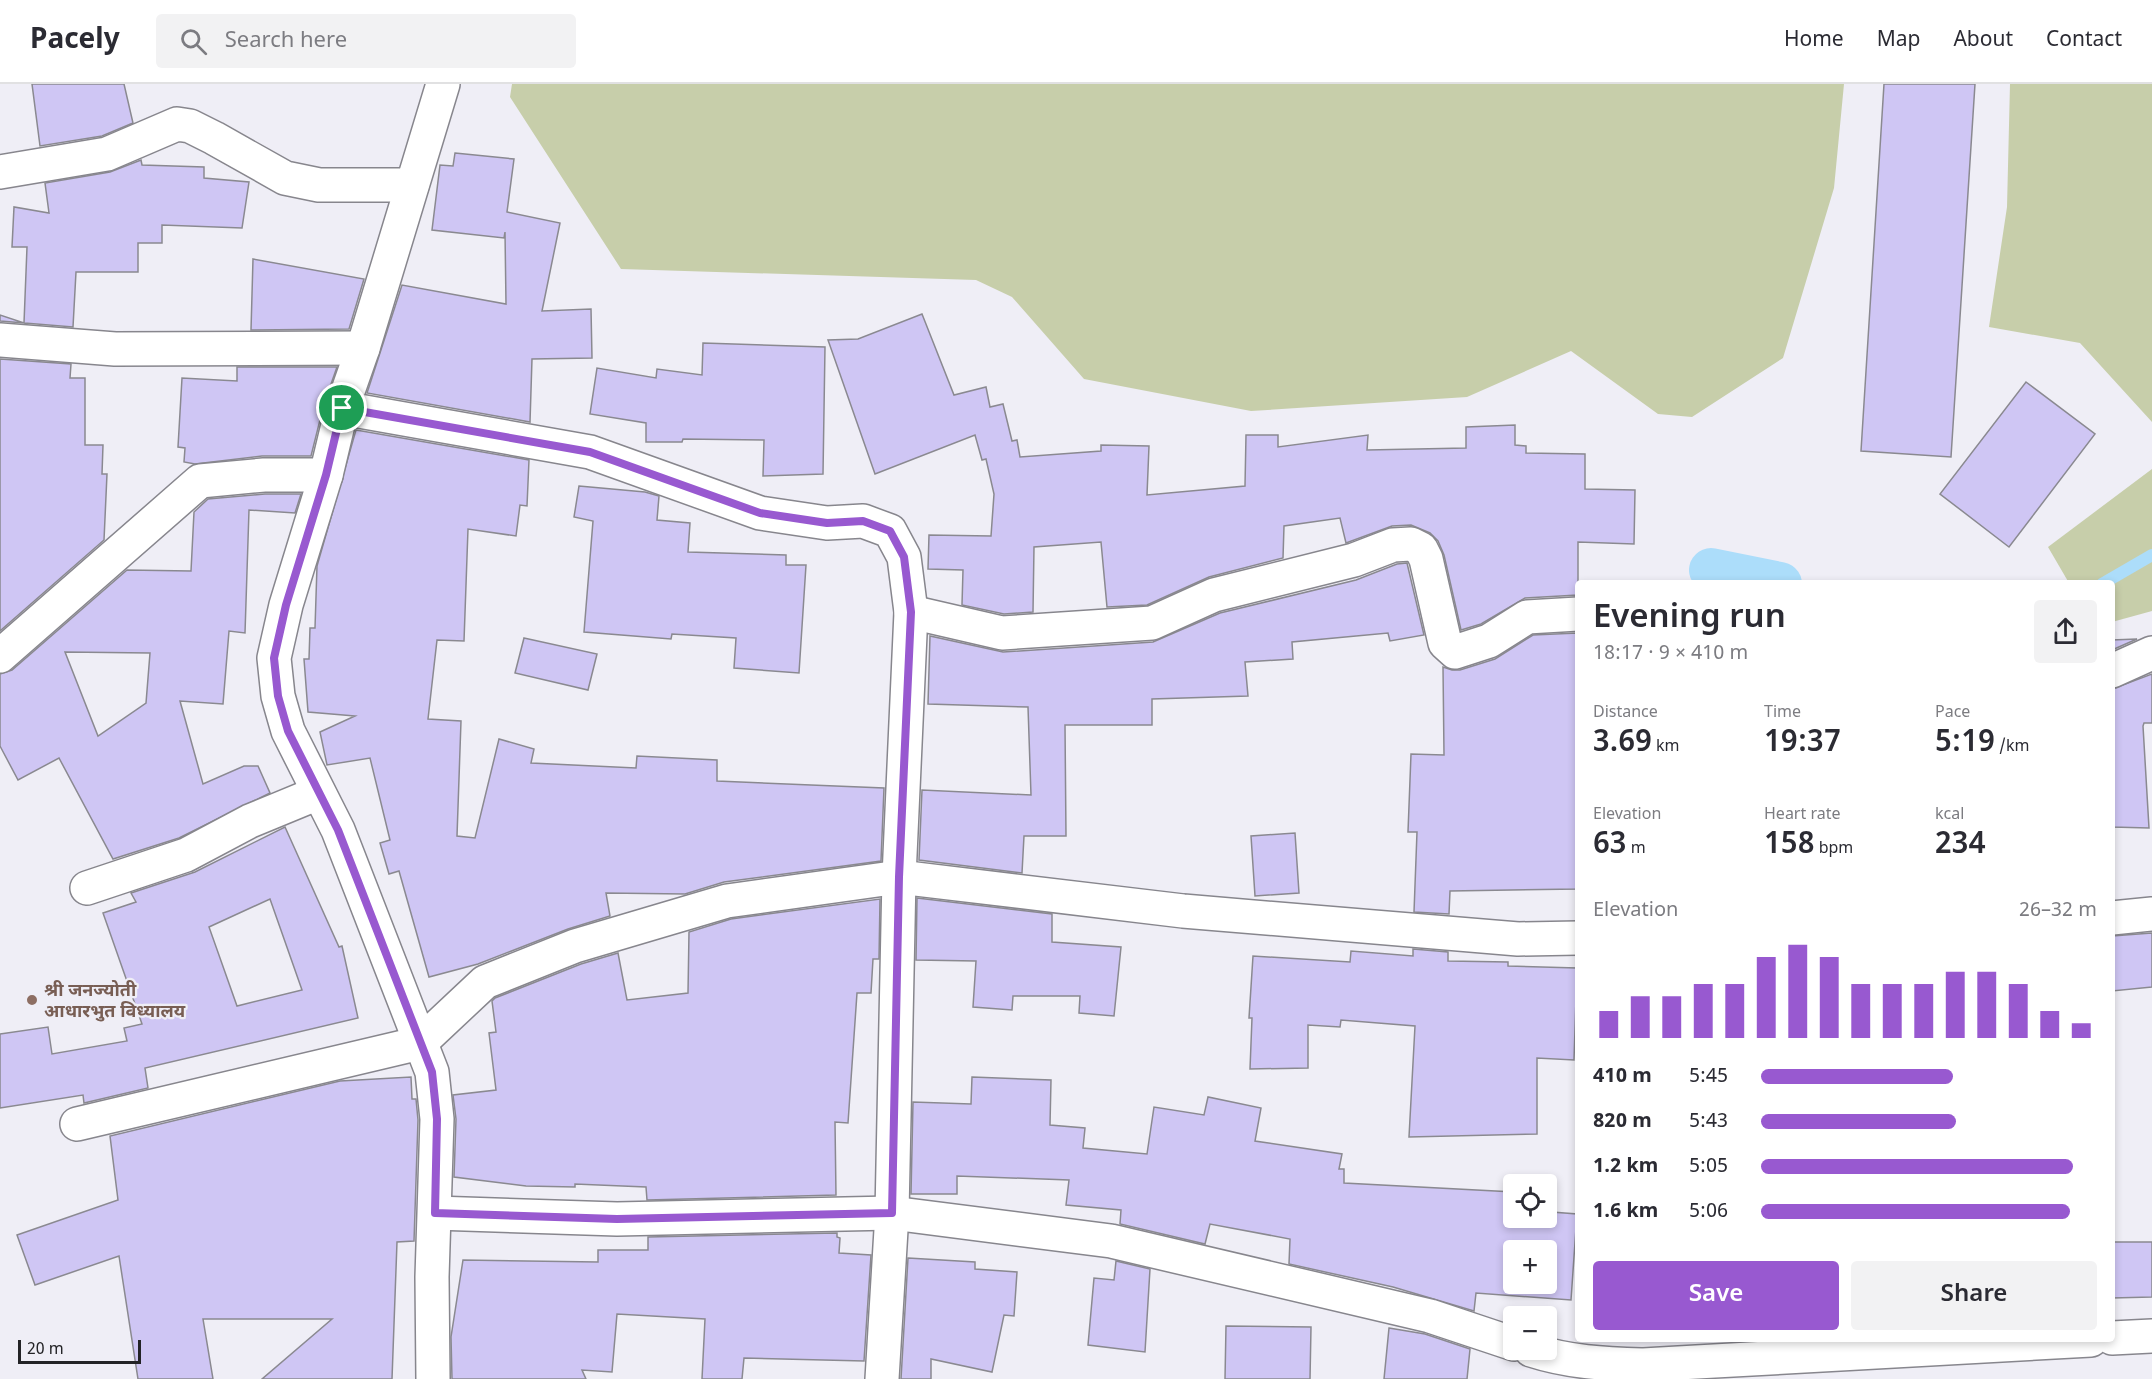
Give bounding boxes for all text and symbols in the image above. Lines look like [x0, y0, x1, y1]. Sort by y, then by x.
search box [156, 14, 576, 68]
text: Pacely [30, 23, 120, 59]
icon: search [177, 25, 210, 58]
text: Search here [225, 27, 347, 56]
text: Home [1784, 27, 1844, 55]
text: Map [1877, 27, 1920, 55]
text: About [1953, 27, 2013, 55]
text: Contact [2046, 27, 2122, 55]
pin [316, 382, 367, 433]
icon: arrive [325, 391, 358, 424]
text: Evening run [1593, 597, 1786, 640]
button: share [2034, 600, 2097, 663]
text: 18:17 · 9 × 410 m [1593, 641, 1748, 667]
text: Distance [1593, 703, 1658, 724]
text: Time [1764, 703, 1801, 724]
text: Pace [1935, 703, 1970, 724]
text: 3.69 [1593, 724, 1652, 763]
text: 19:37 [1764, 724, 1841, 763]
text: 5:19 [1935, 724, 1995, 763]
text: km [1652, 737, 1680, 758]
text: /km [1995, 737, 2029, 758]
text: Elevation [1593, 805, 1661, 826]
text: Heart rate [1764, 805, 1840, 826]
text: kcal [1935, 805, 1964, 826]
text: 63 [1593, 826, 1627, 865]
text: 158 [1764, 826, 1815, 865]
text: 234 [1935, 826, 1986, 865]
text: m [1627, 839, 1646, 860]
text: bpm [1815, 839, 1853, 860]
text: Elevation [1593, 898, 1678, 924]
text: 26–32 m [2019, 898, 2097, 924]
place label: श्री जनज्योती आधारभुत विध्यालय [44, 980, 186, 1024]
marker: श्री जनज्योती आधारभुत विध्यालय [25, 993, 39, 1007]
text: 410 m [1593, 1064, 1652, 1090]
text: 5:45 [1689, 1064, 1728, 1090]
text: 820 m [1593, 1109, 1652, 1135]
text: 5:43 [1689, 1109, 1728, 1135]
text: 1.2 km [1593, 1154, 1658, 1180]
text: 5:05 [1689, 1154, 1728, 1180]
map controls [1503, 1174, 1557, 1360]
button: locate [1503, 1174, 1557, 1228]
text: 1.6 km [1593, 1199, 1658, 1225]
text: 5:06 [1689, 1199, 1728, 1225]
button: + [1503, 1240, 1557, 1294]
button: Save [1593, 1261, 1839, 1330]
button: Share [1851, 1261, 2097, 1330]
button: − [1503, 1306, 1557, 1360]
scale bar [18, 1337, 141, 1364]
text: 20 m [27, 1340, 64, 1361]

